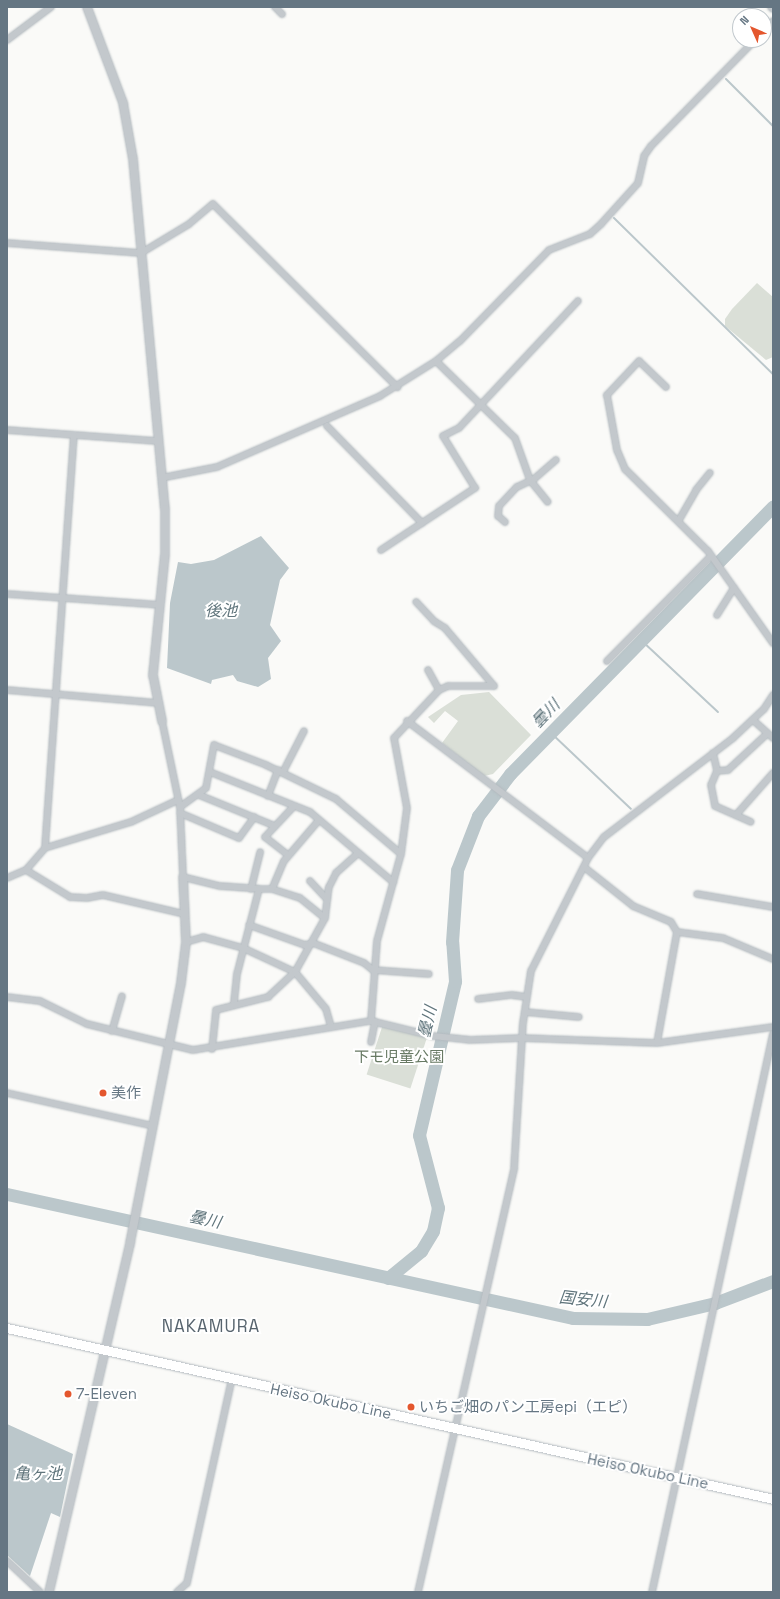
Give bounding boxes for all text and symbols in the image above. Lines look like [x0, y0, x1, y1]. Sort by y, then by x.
north arrow [732, 8, 772, 48]
text: N [737, 13, 752, 28]
water label: 後池 [205, 601, 237, 621]
water label: 曇川 [528, 696, 564, 732]
water label: 曇川 [415, 1004, 441, 1040]
park label: 下モ児童公園 [354, 1048, 444, 1066]
place label: 美作 [111, 1084, 141, 1102]
marker: 美作 [98, 1088, 108, 1098]
water label: 曇川 [187, 1207, 223, 1233]
water label: 国安川 [558, 1288, 608, 1312]
district label: NAKAMURA [162, 1317, 260, 1337]
street label: Heiso Okubo Line [269, 1379, 393, 1423]
place label: 7-Eleven [76, 1385, 137, 1403]
marker: 7-Eleven [63, 1389, 73, 1399]
place label: いちご畑のパン工房epi（エピ） [419, 1398, 636, 1416]
marker: いちご畑のパン工房epi（エピ） [406, 1402, 416, 1412]
street label: Heiso Okubo Line [586, 1449, 710, 1493]
water label: 亀ヶ池 [14, 1464, 62, 1484]

